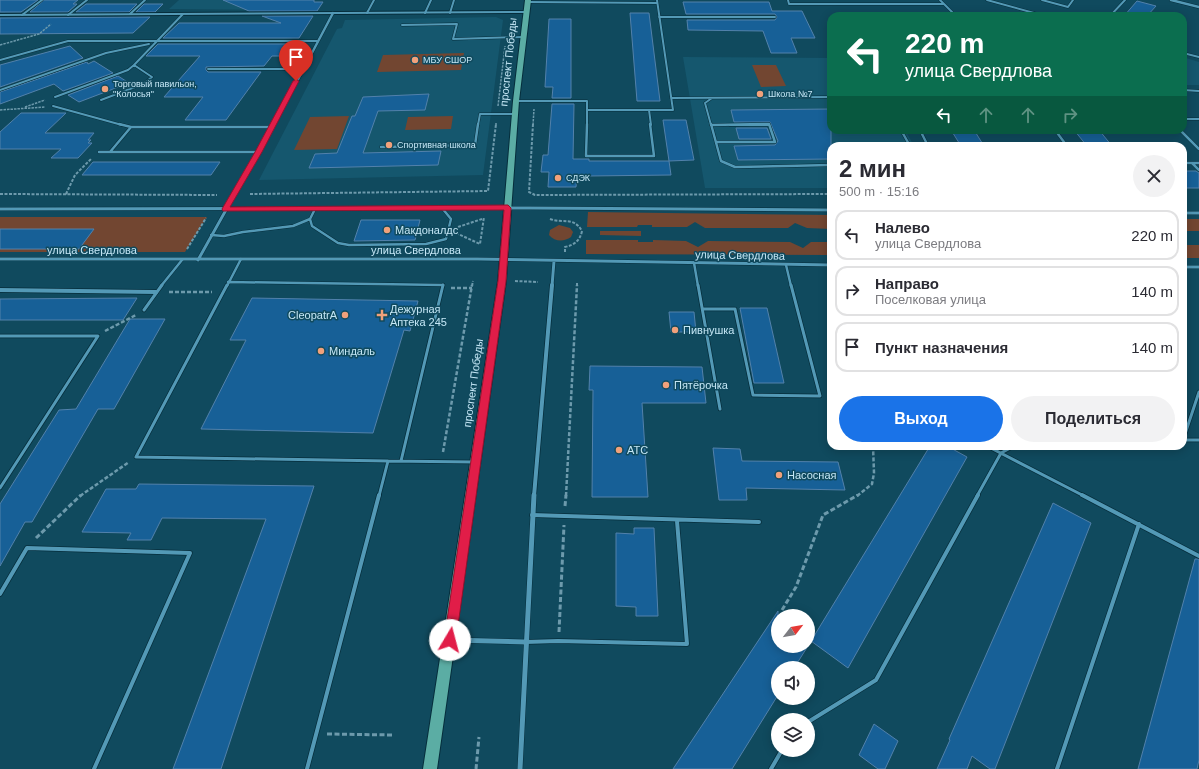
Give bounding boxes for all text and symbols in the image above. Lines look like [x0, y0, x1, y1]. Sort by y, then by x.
street label: проспект Победы [497, 17, 519, 107]
icon: left [839, 28, 891, 80]
text: 220 m [905, 28, 984, 59]
pin [279, 40, 313, 81]
icon: arrive [285, 46, 307, 68]
marker: МБУ СШОР [410, 55, 420, 65]
place label: МБУ СШОР [423, 55, 472, 65]
text: улица Свердлова [905, 61, 1052, 81]
place label: Торговый павильон, "Колосья" [113, 79, 197, 99]
marker: Торговый павильон, "Колосья" [100, 84, 110, 94]
marker: Школа №7 [755, 89, 765, 99]
place label: Школа №7 [768, 89, 813, 99]
icon: left [933, 104, 955, 126]
icon: ahead [975, 104, 997, 126]
icon: ahead [1017, 104, 1039, 126]
icon: right [1059, 104, 1081, 126]
marker: Спортивная школа [384, 140, 394, 150]
place label: Спортивная школа [397, 140, 476, 150]
text: 2 мин [839, 155, 906, 182]
button: close [1133, 155, 1175, 197]
marker: СДЭК [553, 173, 563, 183]
place label: СДЭК [566, 173, 591, 183]
text: 500 m · 15:16 [839, 184, 919, 199]
text: Налево [875, 219, 930, 236]
place label: Макдоналдс [395, 224, 459, 236]
icon: left [841, 224, 863, 246]
marker: Макдоналдс [382, 225, 392, 235]
text: 220 m [1131, 227, 1173, 244]
text: улица Свердлова [875, 236, 981, 251]
street label: улица Свердлова [47, 244, 138, 256]
street label: улица Свердлова [371, 244, 462, 256]
street label: улица Свердлова [695, 248, 786, 262]
text: Направо [875, 275, 939, 292]
icon: right [841, 280, 863, 302]
text: 140 m [1131, 283, 1173, 300]
text: Поселковая улица [875, 292, 986, 307]
place label: Дежурная Аптека 245 [390, 303, 447, 328]
place label: CleopatrA [288, 309, 338, 321]
marker: CleopatrA [340, 310, 350, 320]
marker: Дежурная Аптека 245 [377, 310, 387, 320]
place label: Пивнушка [683, 324, 735, 336]
marker: Пивнушка [670, 325, 680, 335]
icon: arrive [841, 336, 863, 358]
street label: проспект Победы [461, 338, 485, 428]
text: Пункт назначения [875, 339, 1008, 356]
text: 140 m [1131, 339, 1173, 356]
place label: Миндаль [329, 345, 375, 357]
marker: Миндаль [316, 346, 326, 356]
place label: Пятёрочка [674, 379, 729, 391]
marker: Пятёрочка [661, 380, 671, 390]
button: Выход [839, 396, 1003, 442]
button: Поделиться [1011, 396, 1175, 442]
place label: АТС [627, 444, 648, 456]
marker: АТС [614, 445, 624, 455]
place label: Насосная [787, 469, 836, 481]
marker: Насосная [774, 470, 784, 480]
north arrow [771, 609, 815, 653]
map controls [771, 609, 815, 757]
position arrow [429, 619, 471, 661]
button: sound [771, 661, 815, 705]
button: layers [771, 713, 815, 757]

